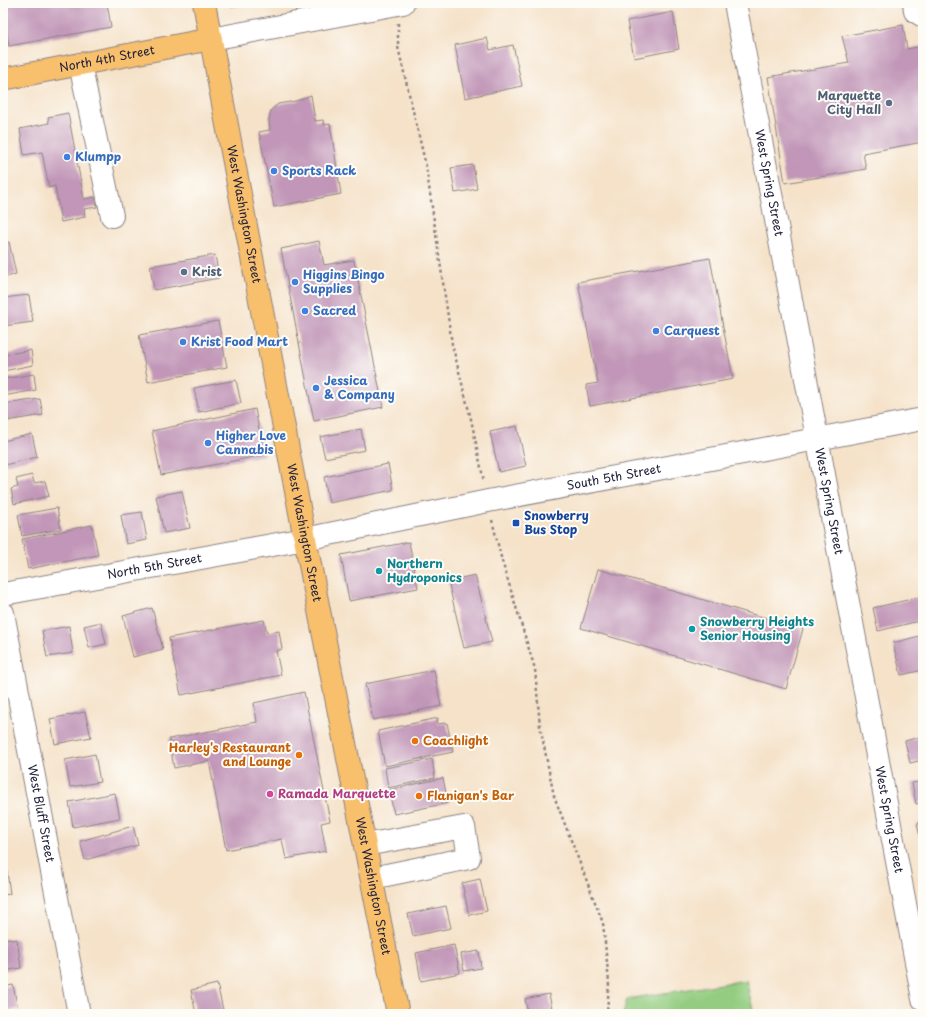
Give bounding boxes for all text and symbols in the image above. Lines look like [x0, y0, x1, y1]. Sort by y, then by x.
street label: North 4th Street [58, 40, 156, 76]
place label: Marquette City Hall [817, 86, 881, 118]
marker: Marquette City Hall [884, 98, 894, 108]
street label: West Spring Street [751, 128, 789, 238]
street label: West Washington Street [223, 144, 267, 285]
place label: Klumpp [75, 147, 121, 165]
marker: Klumpp [62, 152, 72, 162]
place label: Sports Rack [282, 161, 356, 179]
marker: Sports Rack [269, 166, 279, 176]
place label: Krist [192, 262, 222, 280]
place label: Higgins Bingo Supplies [303, 265, 385, 297]
marker: Krist [179, 267, 189, 277]
marker: Higgins Bingo Supplies [290, 277, 300, 287]
place label: Sacred [313, 301, 356, 319]
marker: Sacred [300, 306, 310, 316]
place label: Carquest [664, 321, 720, 339]
marker: Carquest [651, 326, 661, 336]
place label: Krist Food Mart [191, 332, 288, 350]
marker: Krist Food Mart [178, 337, 188, 347]
place label: Jessica & Company [324, 371, 395, 403]
marker: Jessica & Company [311, 383, 321, 393]
place label: Higher Love Cannabis [216, 426, 287, 458]
marker: Higher Love Cannabis [203, 438, 213, 448]
street label: West Spring Street [811, 446, 849, 556]
street label: South 5th Street [565, 459, 662, 494]
street label: West Washington Street [283, 462, 327, 603]
place label: Snowberry Bus Stop [524, 506, 589, 538]
marker: Snowberry Bus Stop [511, 518, 521, 528]
street label: North 5th Street [106, 548, 203, 583]
place label: Northern Hydroponics [387, 554, 462, 586]
marker: Northern Hydroponics [374, 566, 384, 576]
place label: Snowberry Heights Senior Housing [700, 612, 814, 644]
marker: Snowberry Heights Senior Housing [687, 624, 697, 634]
place label: Coachlight [423, 731, 489, 749]
marker: Coachlight [410, 736, 420, 746]
place label: Harley's Restaurant and Lounge [169, 738, 291, 770]
marker: Harley's Restaurant and Lounge [294, 750, 304, 760]
street label: West Bluff Street [24, 763, 60, 864]
street label: West Spring Street [871, 765, 909, 874]
place label: Ramada Marquette [278, 784, 396, 802]
place label: Flanigan's Bar [427, 786, 515, 804]
marker: Ramada Marquette [265, 789, 275, 799]
marker: Flanigan's Bar [414, 791, 424, 801]
street label: West Washington Street [352, 815, 396, 956]

